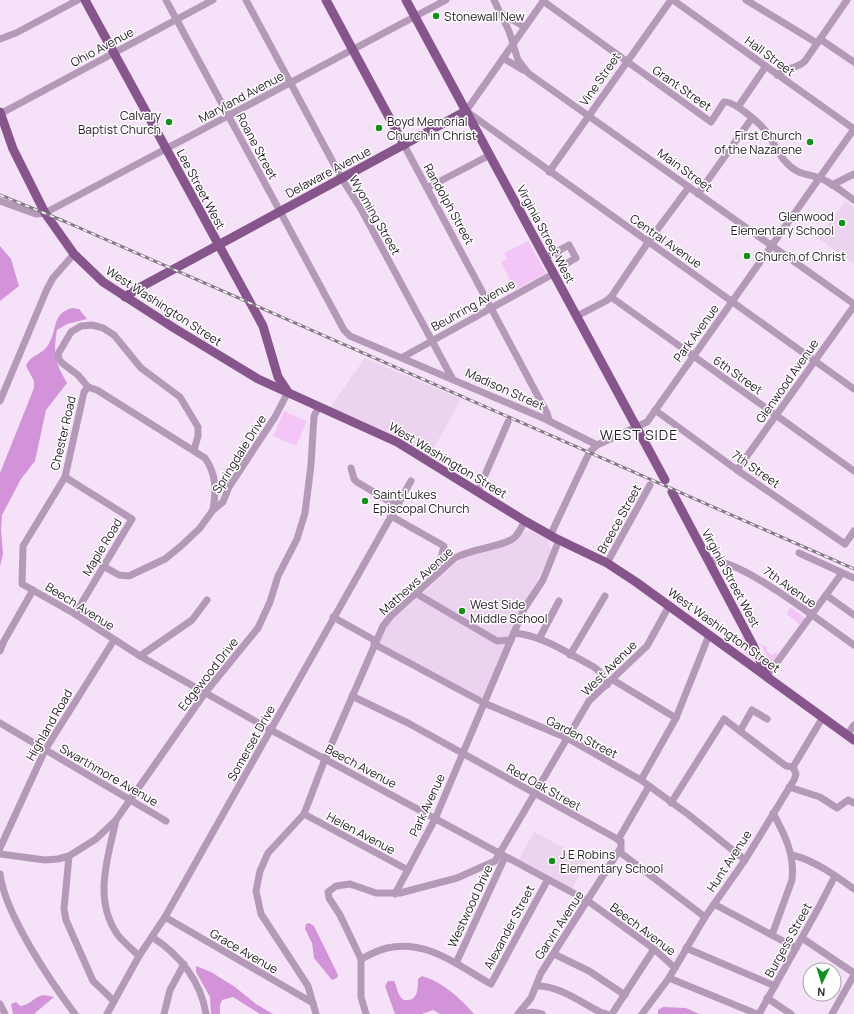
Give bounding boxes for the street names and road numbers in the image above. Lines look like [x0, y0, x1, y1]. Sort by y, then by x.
street label: Ohio Avenue [67, 23, 137, 71]
street label: Hall Street [741, 32, 799, 80]
street label: Vine Street [575, 49, 625, 109]
street label: Grant Street [649, 61, 715, 115]
street label: Maryland Avenue [195, 67, 287, 127]
street label: Roane Street [232, 110, 282, 182]
street label: Delaware Avenue [282, 142, 374, 202]
street label: Main Street [654, 144, 716, 196]
street label: Lee Street West [173, 146, 229, 232]
street label: Randolph Street [420, 160, 478, 248]
street label: Wyoming Street [345, 172, 405, 258]
street label: Virginia Street West [513, 182, 579, 286]
street label: Central Avenue [627, 210, 705, 272]
street label: West Washington Street [103, 262, 226, 350]
street label: Beuhring Avenue [428, 275, 518, 335]
street label: Park Avenue [669, 301, 723, 365]
street label: Glenwood Avenue [752, 336, 822, 426]
street label: 6th Street [710, 352, 766, 398]
street label: Madison Street [463, 364, 547, 414]
street label: Chester Road [46, 394, 80, 472]
street label: Springdale Drive [208, 411, 270, 497]
street label: West Washington Street [386, 418, 511, 502]
street label: 7th Street [728, 446, 784, 492]
street label: Breece Street [593, 481, 645, 557]
street label: Maple Road [78, 515, 126, 579]
street label: Virginia Street West [698, 526, 764, 630]
street label: Mathews Avenue [375, 543, 457, 619]
street label: 7th Avenue [760, 562, 820, 612]
street label: Beech Avenue [42, 578, 118, 634]
street label: West Washington Street [664, 583, 784, 677]
street label: Edgewood Drive [174, 634, 242, 714]
street label: West Avenue [577, 636, 641, 700]
street label: Highland Road [22, 686, 76, 764]
street label: Somerset Drive [223, 702, 279, 784]
street label: Garden Street [543, 712, 621, 762]
street label: Swarthmore Avenue [57, 740, 161, 810]
street label: Beech Avenue [322, 740, 400, 792]
street label: Red Oak Street [504, 759, 585, 815]
street label: Park Avenue [405, 771, 449, 839]
street label: Helen Avenue [324, 808, 398, 858]
street label: Hunt Avenue [703, 827, 755, 895]
street label: Westwood Drive [443, 862, 497, 950]
street label: Alexander Street [480, 882, 538, 972]
street label: Garvin Avenue [530, 887, 588, 963]
street label: Beech Avenue [606, 899, 680, 959]
street label: Burgess Street [760, 899, 816, 980]
street label: Grace Avenue [207, 925, 281, 977]

